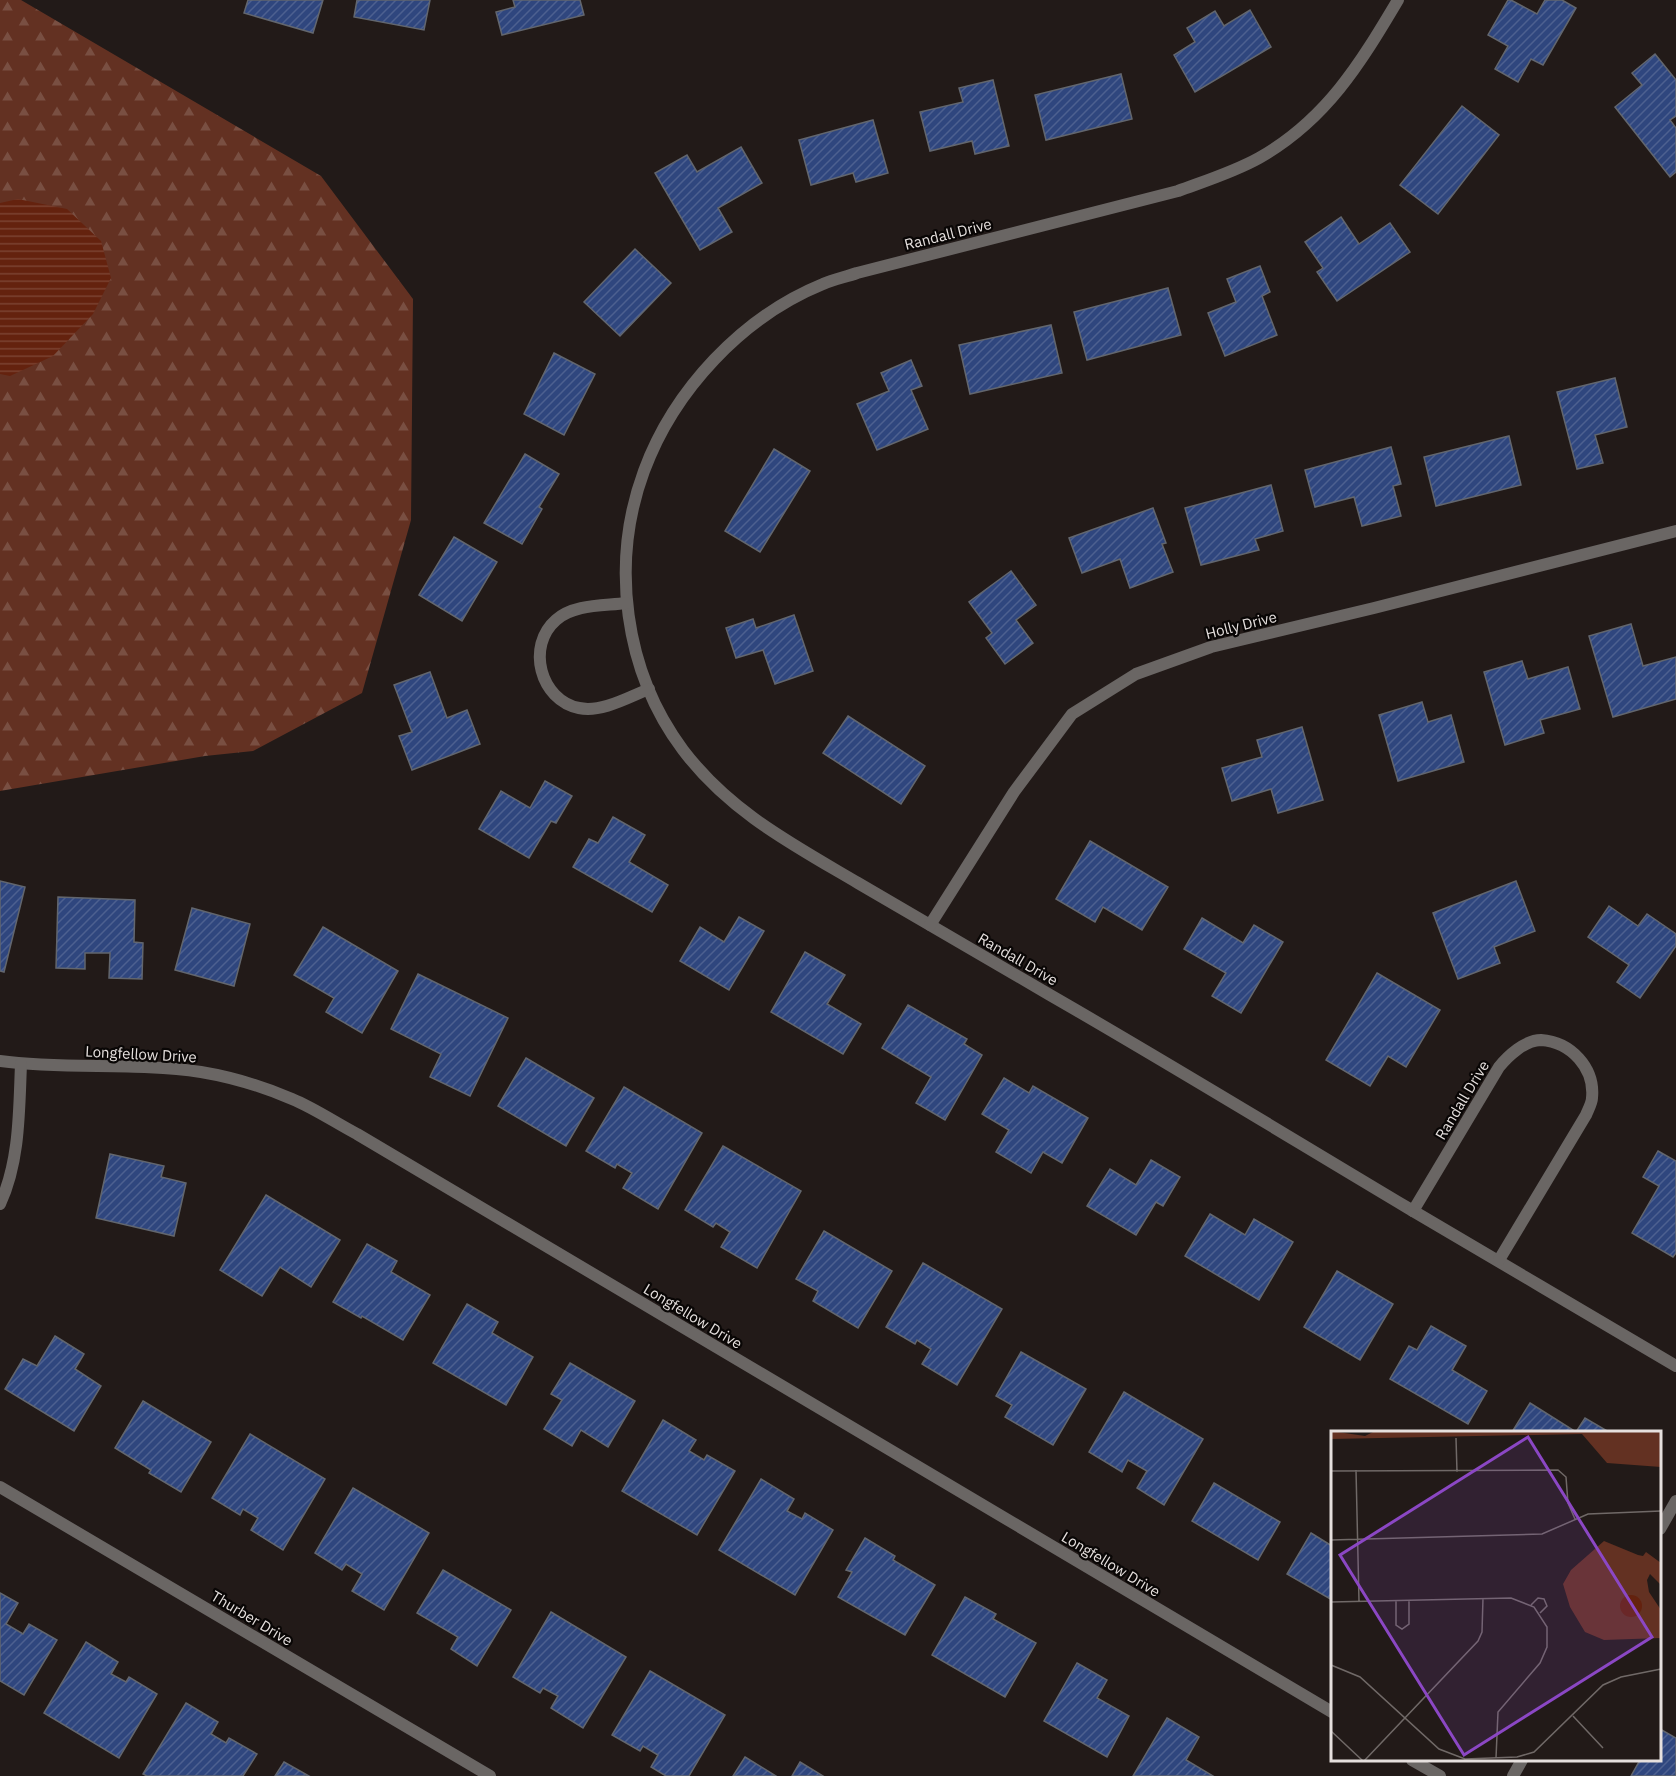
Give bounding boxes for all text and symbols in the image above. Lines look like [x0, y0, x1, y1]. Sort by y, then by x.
street label: Randall Drive [902, 214, 994, 254]
street label: Holly Drive [1203, 607, 1279, 643]
street label: Randall Drive [975, 928, 1061, 990]
street label: Longfellow Drive [85, 1042, 197, 1066]
street label: Randall Drive [1431, 1057, 1493, 1143]
street label: Longfellow Drive [640, 1279, 746, 1353]
inset map [1331, 1431, 1661, 1761]
street label: Longfellow Drive [1058, 1527, 1164, 1601]
street label: Thurber Drive [208, 1586, 296, 1650]

